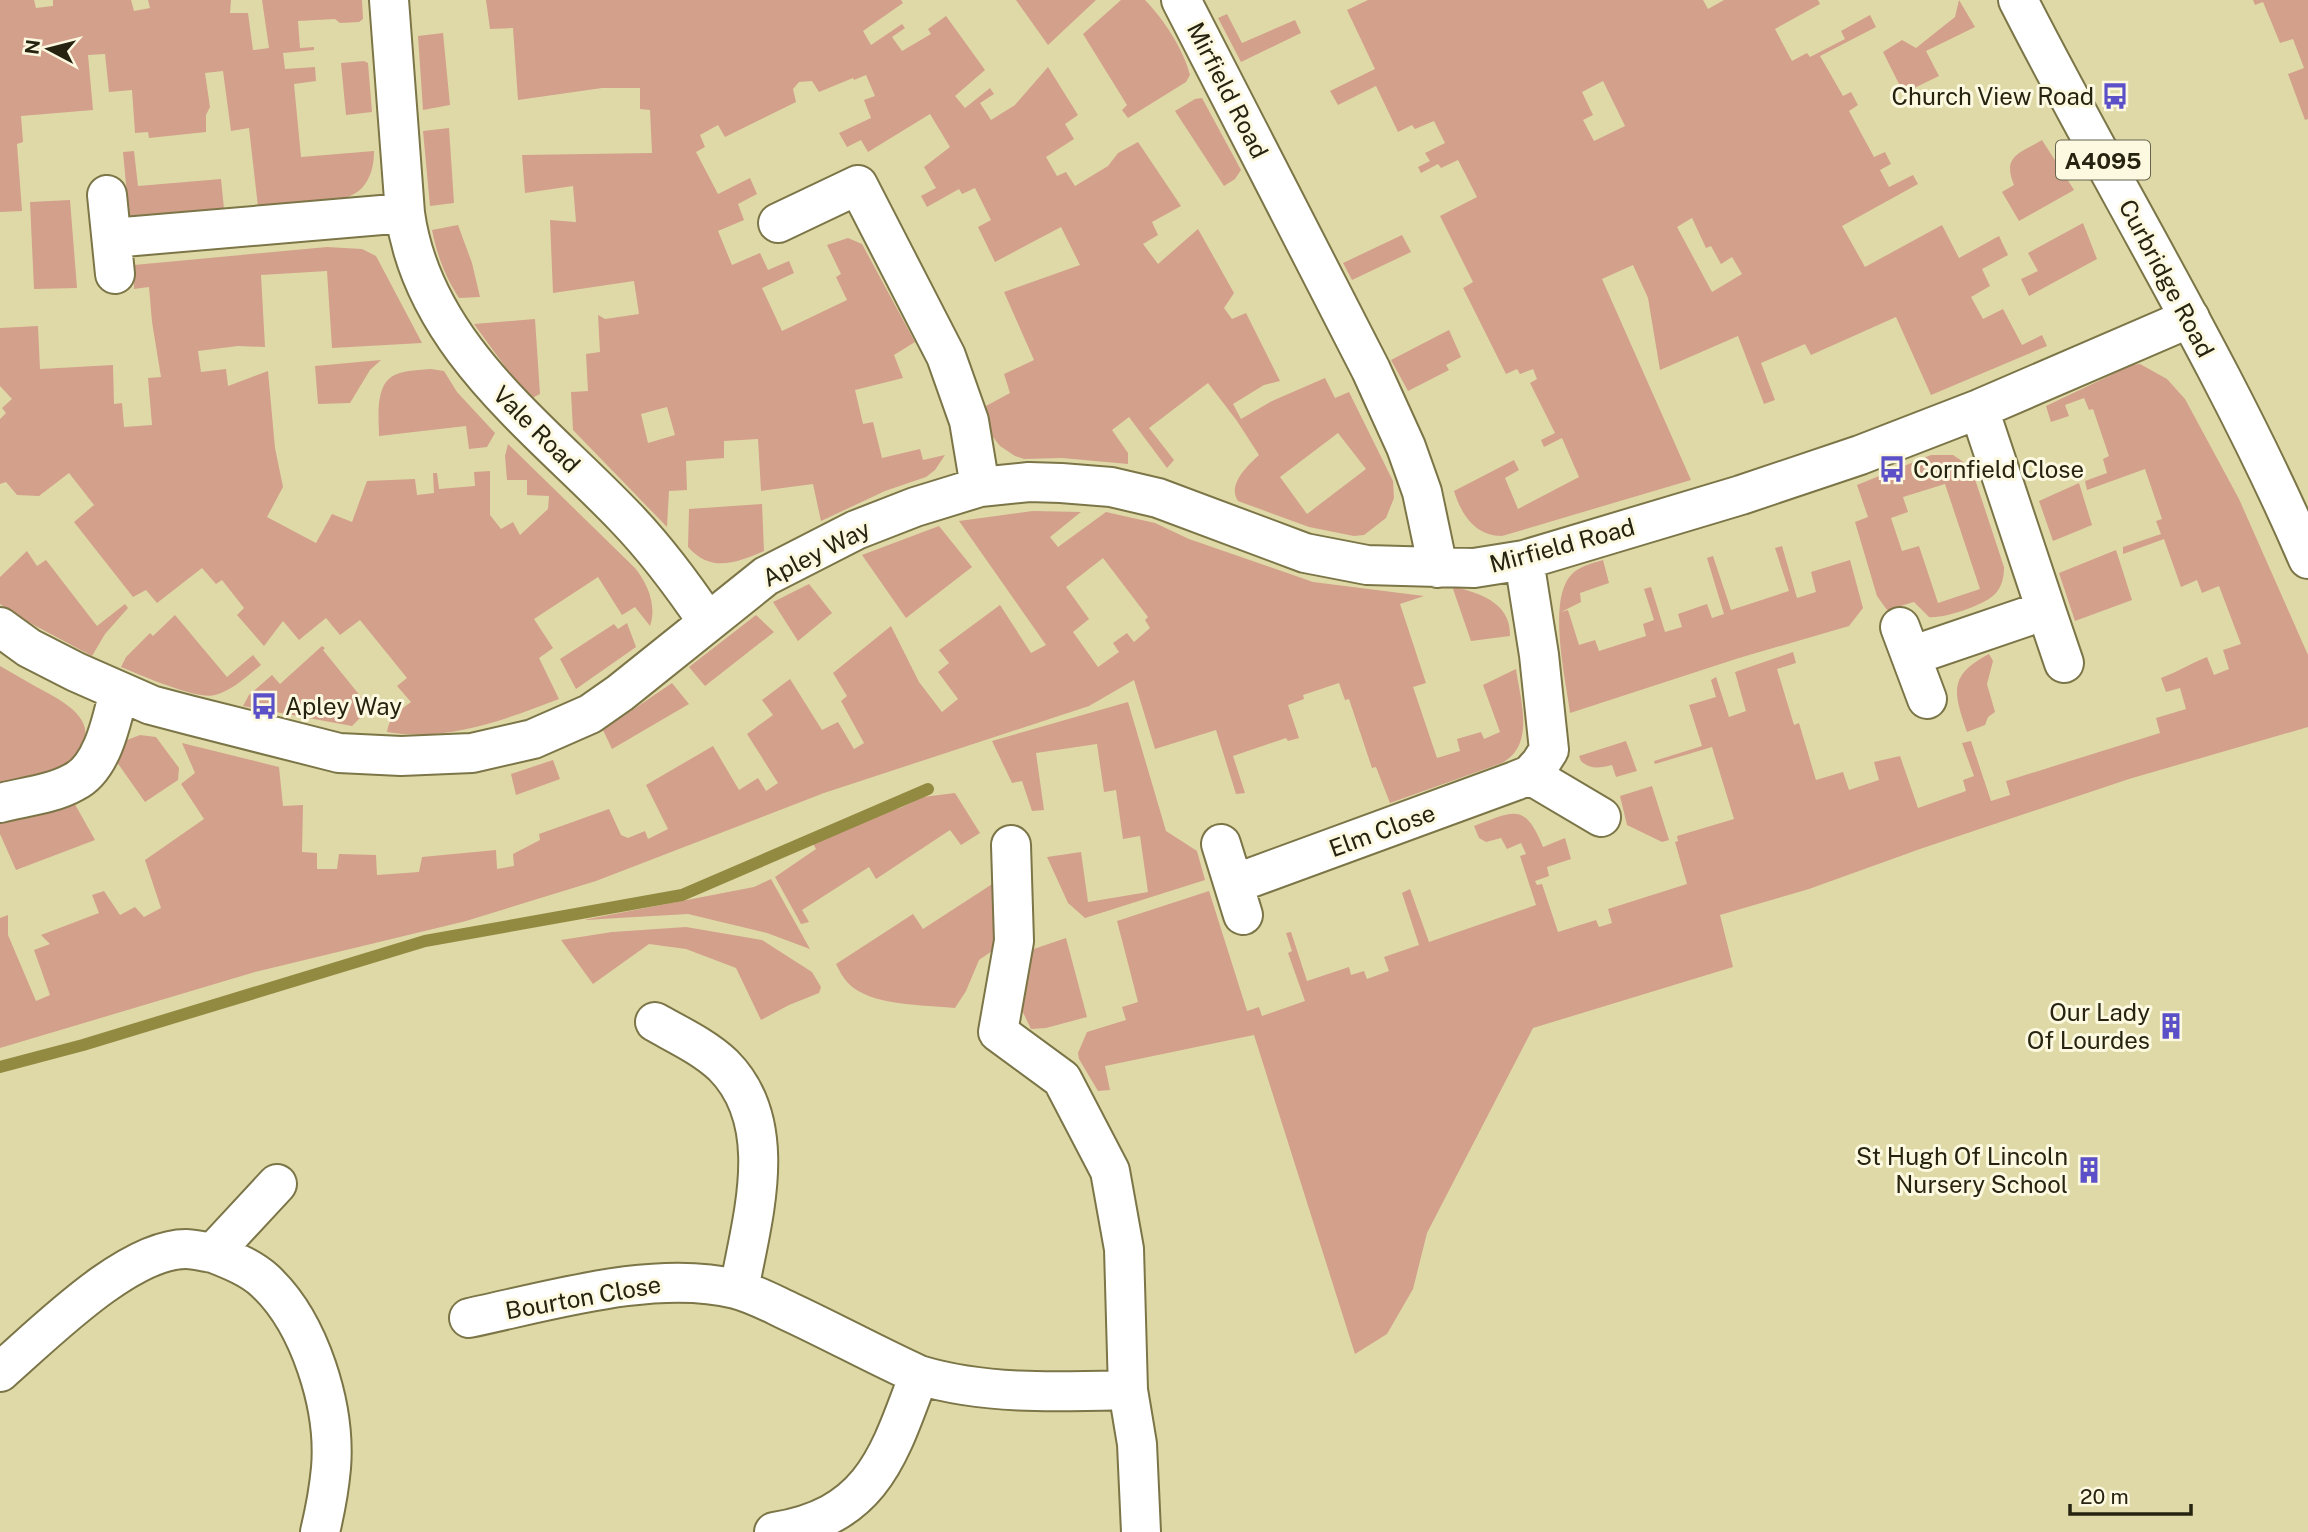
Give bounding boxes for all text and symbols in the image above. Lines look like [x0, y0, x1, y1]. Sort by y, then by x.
north arrow [14, 14, 84, 84]
street label: Mirfield Road [1182, 17, 1274, 163]
text: N [20, 38, 44, 56]
bus stop icon: Church View Road [2100, 81, 2130, 111]
place label: Church View Road [1892, 82, 2094, 110]
road number: A4095 [2056, 140, 2150, 180]
street label: Curbridge Road [2114, 194, 2220, 362]
street label: Vale Road [488, 380, 586, 478]
bus stop icon: Cornfield Close [1877, 454, 1907, 484]
place label: Cornfield Close [1913, 455, 2084, 483]
street label: Mirfield Road [1486, 512, 1638, 578]
street label: Apley Way [758, 514, 875, 592]
bus stop icon: Apley Way [249, 691, 279, 721]
place label: Apley Way [285, 692, 402, 720]
street label: Elm Close [1325, 798, 1439, 862]
place label: Our Lady Of Lourdes [2027, 998, 2150, 1054]
building icon: Our Lady Of Lourdes [2156, 1011, 2186, 1041]
place label: St Hugh Of Lincoln Nursery School [1856, 1142, 2068, 1198]
building icon: St Hugh Of Lincoln Nursery School [2074, 1155, 2104, 1185]
street label: Bourton Close [503, 1270, 663, 1324]
scale bar [2070, 1472, 2191, 1516]
text: 20 m [2080, 1484, 2129, 1509]

